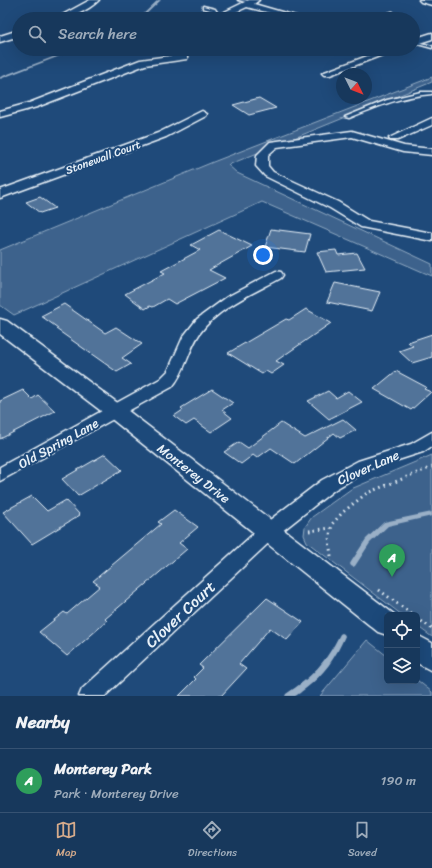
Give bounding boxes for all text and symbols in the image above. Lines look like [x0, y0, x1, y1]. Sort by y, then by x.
search box [12, 12, 420, 56]
text: Search here [58, 21, 137, 47]
icon: search [26, 23, 48, 45]
north arrow [336, 68, 372, 104]
street label: Stonewall Court [63, 135, 144, 180]
your location [253, 245, 273, 265]
street label: Old Spring Lane [14, 412, 103, 475]
street label: Monterey Drive [152, 437, 236, 510]
street label: Clover Lane [333, 443, 403, 491]
pin: A [379, 544, 405, 577]
street label: Clover Court [138, 573, 223, 655]
map controls [384, 612, 420, 684]
button: locate [384, 612, 420, 648]
button: layers [384, 648, 420, 684]
text: Nearby [16, 707, 70, 737]
text: Monterey Park [54, 756, 152, 782]
text: A [25, 769, 33, 792]
text: 190 m [381, 769, 416, 792]
text: Park · Monterey Drive [54, 782, 179, 805]
tab: Map [55, 819, 77, 862]
tab: Directions [188, 819, 237, 862]
tab: Saved [348, 819, 377, 862]

